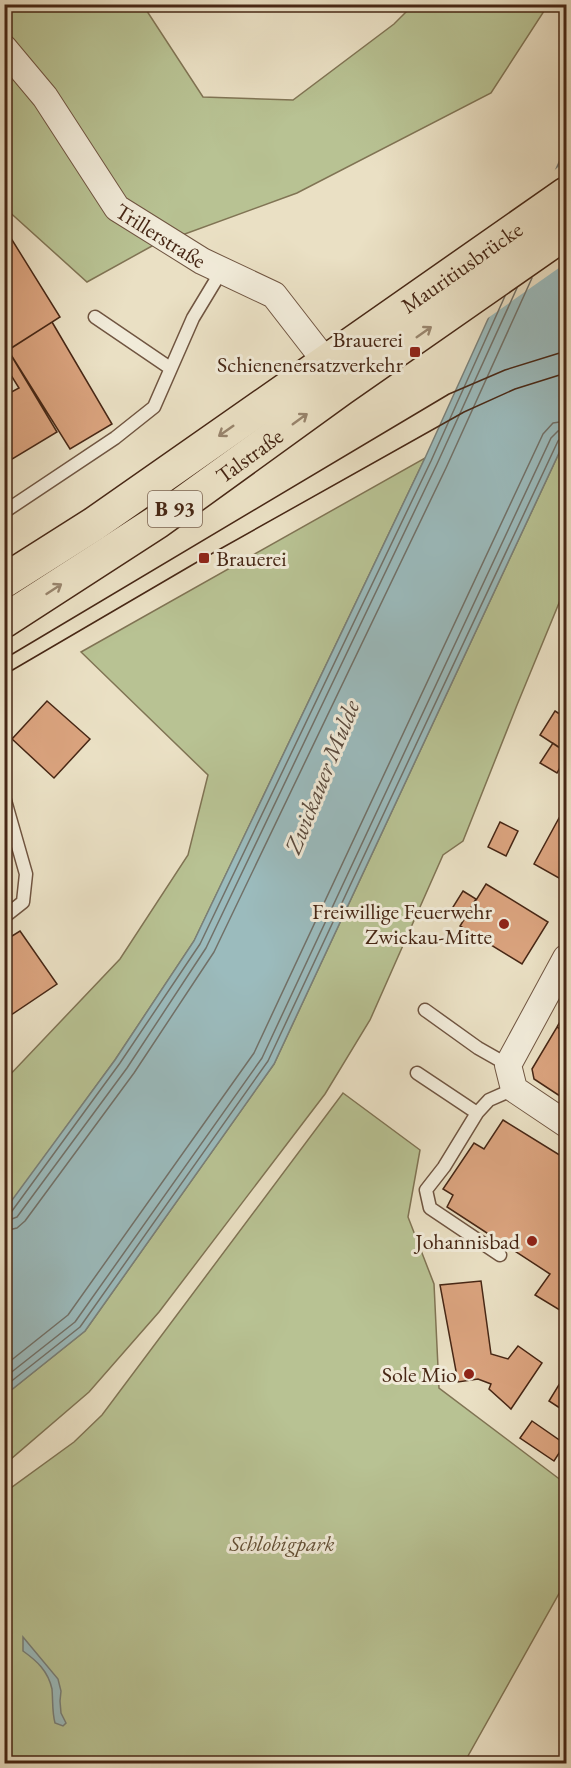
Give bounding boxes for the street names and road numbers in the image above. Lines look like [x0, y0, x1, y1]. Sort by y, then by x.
street label: Trillerstraße [110, 197, 212, 275]
street label: Mauritiusbrücke [395, 215, 529, 320]
street label: Talstraße [210, 421, 289, 490]
road number: B 93 [148, 491, 202, 527]

